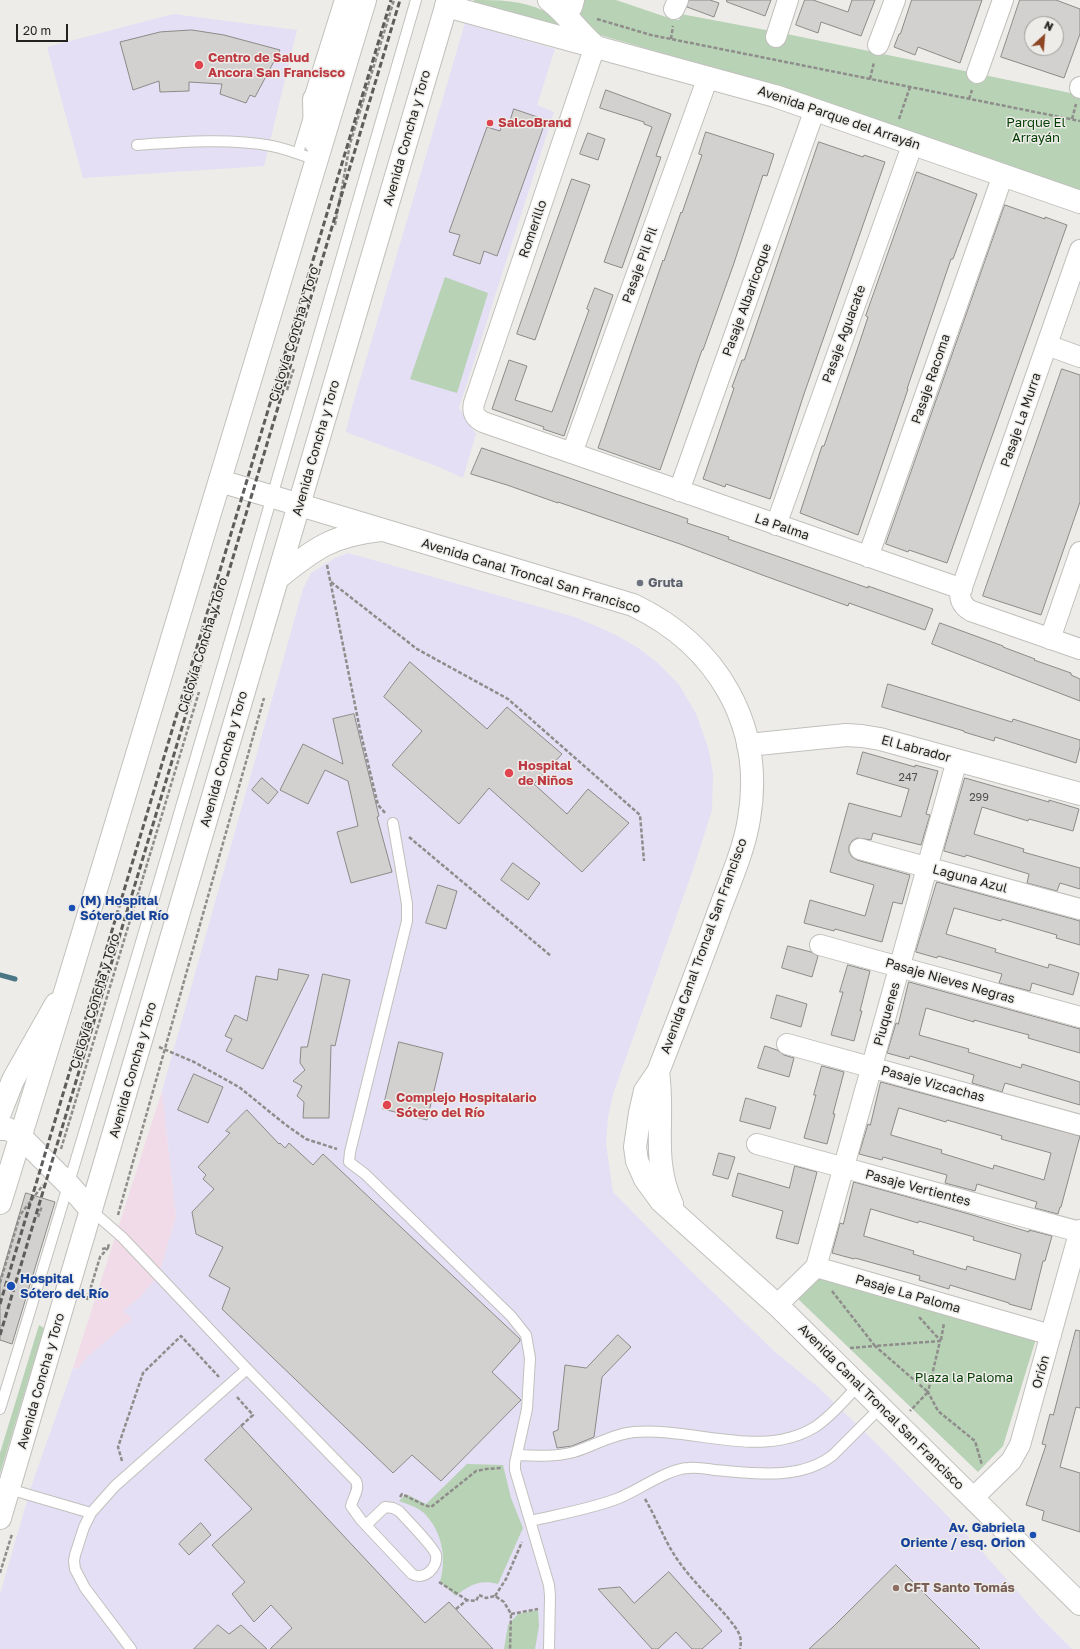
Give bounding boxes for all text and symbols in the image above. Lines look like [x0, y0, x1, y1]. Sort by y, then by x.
scale bar [18, 16, 70, 42]
north arrow [1024, 16, 1064, 56]
text: N [1042, 18, 1056, 33]
text: 20 m [23, 23, 51, 38]
place label: Centro de Salud Ancora San Francisco [208, 50, 345, 81]
marker: Centro de Salud Ancora San Francisco [193, 59, 205, 71]
street label: Avenida Concha y Toro [380, 68, 434, 208]
street label: Avenida Parque del Arrayán [756, 83, 922, 153]
place label: SalcoBrand [498, 115, 571, 131]
park label: Parque El Arrayán [1006, 115, 1066, 146]
marker: SalcoBrand [485, 118, 495, 128]
street label: Romerillo [516, 198, 550, 260]
street label: Pasaje Pil Pil [619, 225, 661, 305]
street label: Pasaje Albaricoque [719, 241, 775, 359]
street label: Ciclovía Concha y Toro [266, 264, 322, 404]
street label: Pasaje Aguacate [819, 283, 869, 385]
street label: Pasaje Racoma [908, 332, 954, 426]
street label: Pasaje La Murra [998, 371, 1044, 469]
street label: Avenida Concha y Toro [289, 378, 343, 518]
street label: La Palma [753, 510, 811, 544]
street label: Avenida Canal Troncal San Francisco [420, 535, 642, 617]
street label: Ciclovía Concha y Toro [175, 575, 231, 715]
place label: Gruta [648, 575, 683, 591]
marker: Gruta [635, 578, 645, 588]
street label: Avenida Concha y Toro [197, 689, 251, 829]
street label: El Labrador [880, 732, 952, 766]
place label: Hospital de Niños [518, 758, 573, 789]
marker: Hospital de Niños [503, 767, 515, 779]
house number: 247 [899, 771, 917, 785]
house number: 299 [969, 791, 989, 805]
street label: Avenida Canal Troncal San Francisco [658, 836, 750, 1056]
street label: Laguna Azul [931, 862, 1009, 896]
place label: (M) Hospital Sótero del Río [80, 893, 169, 924]
marker: (M) Hospital Sótero del Río [67, 903, 77, 913]
street label: Ciclovía Concha y Toro [67, 931, 123, 1071]
street label: Pasaje Nieves Negras [883, 955, 1017, 1007]
street label: Piuquenes [870, 980, 904, 1048]
street label: Avenida Concha y Toro [106, 1000, 160, 1140]
street label: Pasaje Vizcachas [879, 1063, 987, 1105]
place label: Complejo Hospitalario Sótero del Río [396, 1090, 537, 1121]
marker: Complejo Hospitalario Sótero del Río [381, 1099, 393, 1111]
street label: Pasaje Vertientes [863, 1166, 973, 1210]
place label: Hospital Sótero del Río [20, 1271, 109, 1302]
street label: Pasaje La Paloma [854, 1272, 962, 1316]
marker: Hospital Sótero del Río [5, 1280, 17, 1292]
street label: Avenida Concha y Toro [14, 1311, 68, 1451]
street label: Avenida Canal Troncal San Francisco [795, 1321, 967, 1493]
street label: Orión [1029, 1354, 1053, 1390]
park label: Plaza la Paloma [915, 1370, 1013, 1386]
place label: Av. Gabriela Oriente / esq. Orion [901, 1520, 1025, 1551]
marker: Av. Gabriela Oriente / esq. Orion [1028, 1530, 1038, 1540]
place label: CFT Santo Tomás [904, 1580, 1015, 1596]
marker: CFT Santo Tomás [891, 1583, 901, 1593]

